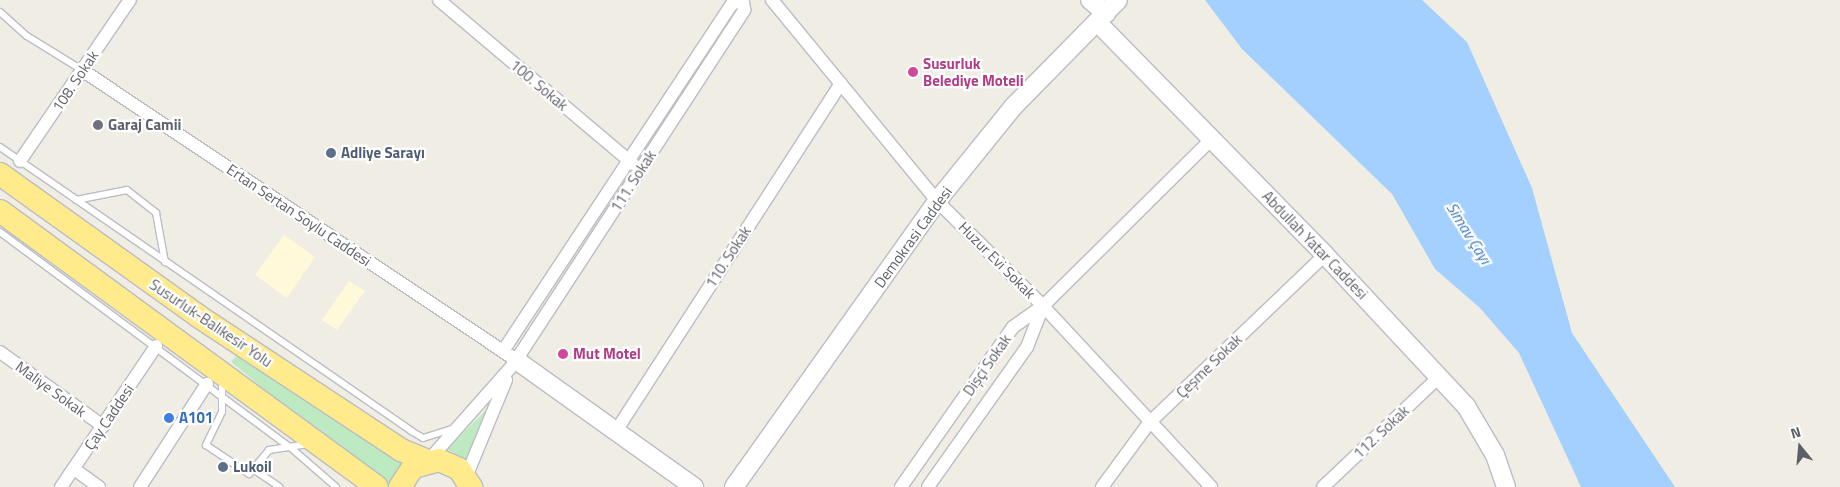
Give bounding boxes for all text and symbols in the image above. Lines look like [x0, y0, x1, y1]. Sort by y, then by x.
street label: 108. Sokak [48, 47, 102, 115]
place label: Susurluk Belediye Moteli [923, 54, 1024, 89]
street label: 100. Sokak [507, 56, 571, 114]
marker: Susurluk Belediye Moteli [907, 66, 919, 78]
place label: Garaj Camii [108, 116, 181, 134]
marker: Garaj Camii [92, 119, 104, 131]
place label: Adliye Sarayı [341, 144, 425, 162]
marker: Adliye Sarayı [325, 147, 337, 159]
street label: 111. Sokak [606, 147, 660, 215]
street label: Ertan Sertan Soylu Caddesi [224, 160, 374, 270]
street label: Demokrasi Caddesi [870, 183, 956, 291]
street label: Abdullah Yatar Caddesi [1259, 187, 1371, 303]
water label: Simav Çayı [1443, 199, 1495, 267]
street label: Huzur Evi Sokak [955, 218, 1039, 302]
street label: 110. Sokak [701, 223, 755, 291]
street label: Susurluk-Balıkesir Yolu [146, 275, 276, 371]
street label: Çeşme Sokak [1173, 330, 1245, 402]
street label: Dişçi Sokak [959, 331, 1015, 399]
place label: Mut Motel [573, 345, 641, 363]
marker: Mut Motel [557, 348, 569, 360]
street label: Maliye Sokak [12, 357, 90, 421]
street label: Çay Caddesi [80, 381, 138, 453]
street label: 112. Sokak [1349, 402, 1413, 462]
place label: A101 [179, 409, 213, 427]
marker: A101 [163, 412, 175, 424]
text: N [1788, 421, 1803, 444]
north arrow [1775, 422, 1825, 472]
place label: Lukoil [233, 458, 272, 476]
marker: Lukoil [217, 461, 229, 473]

